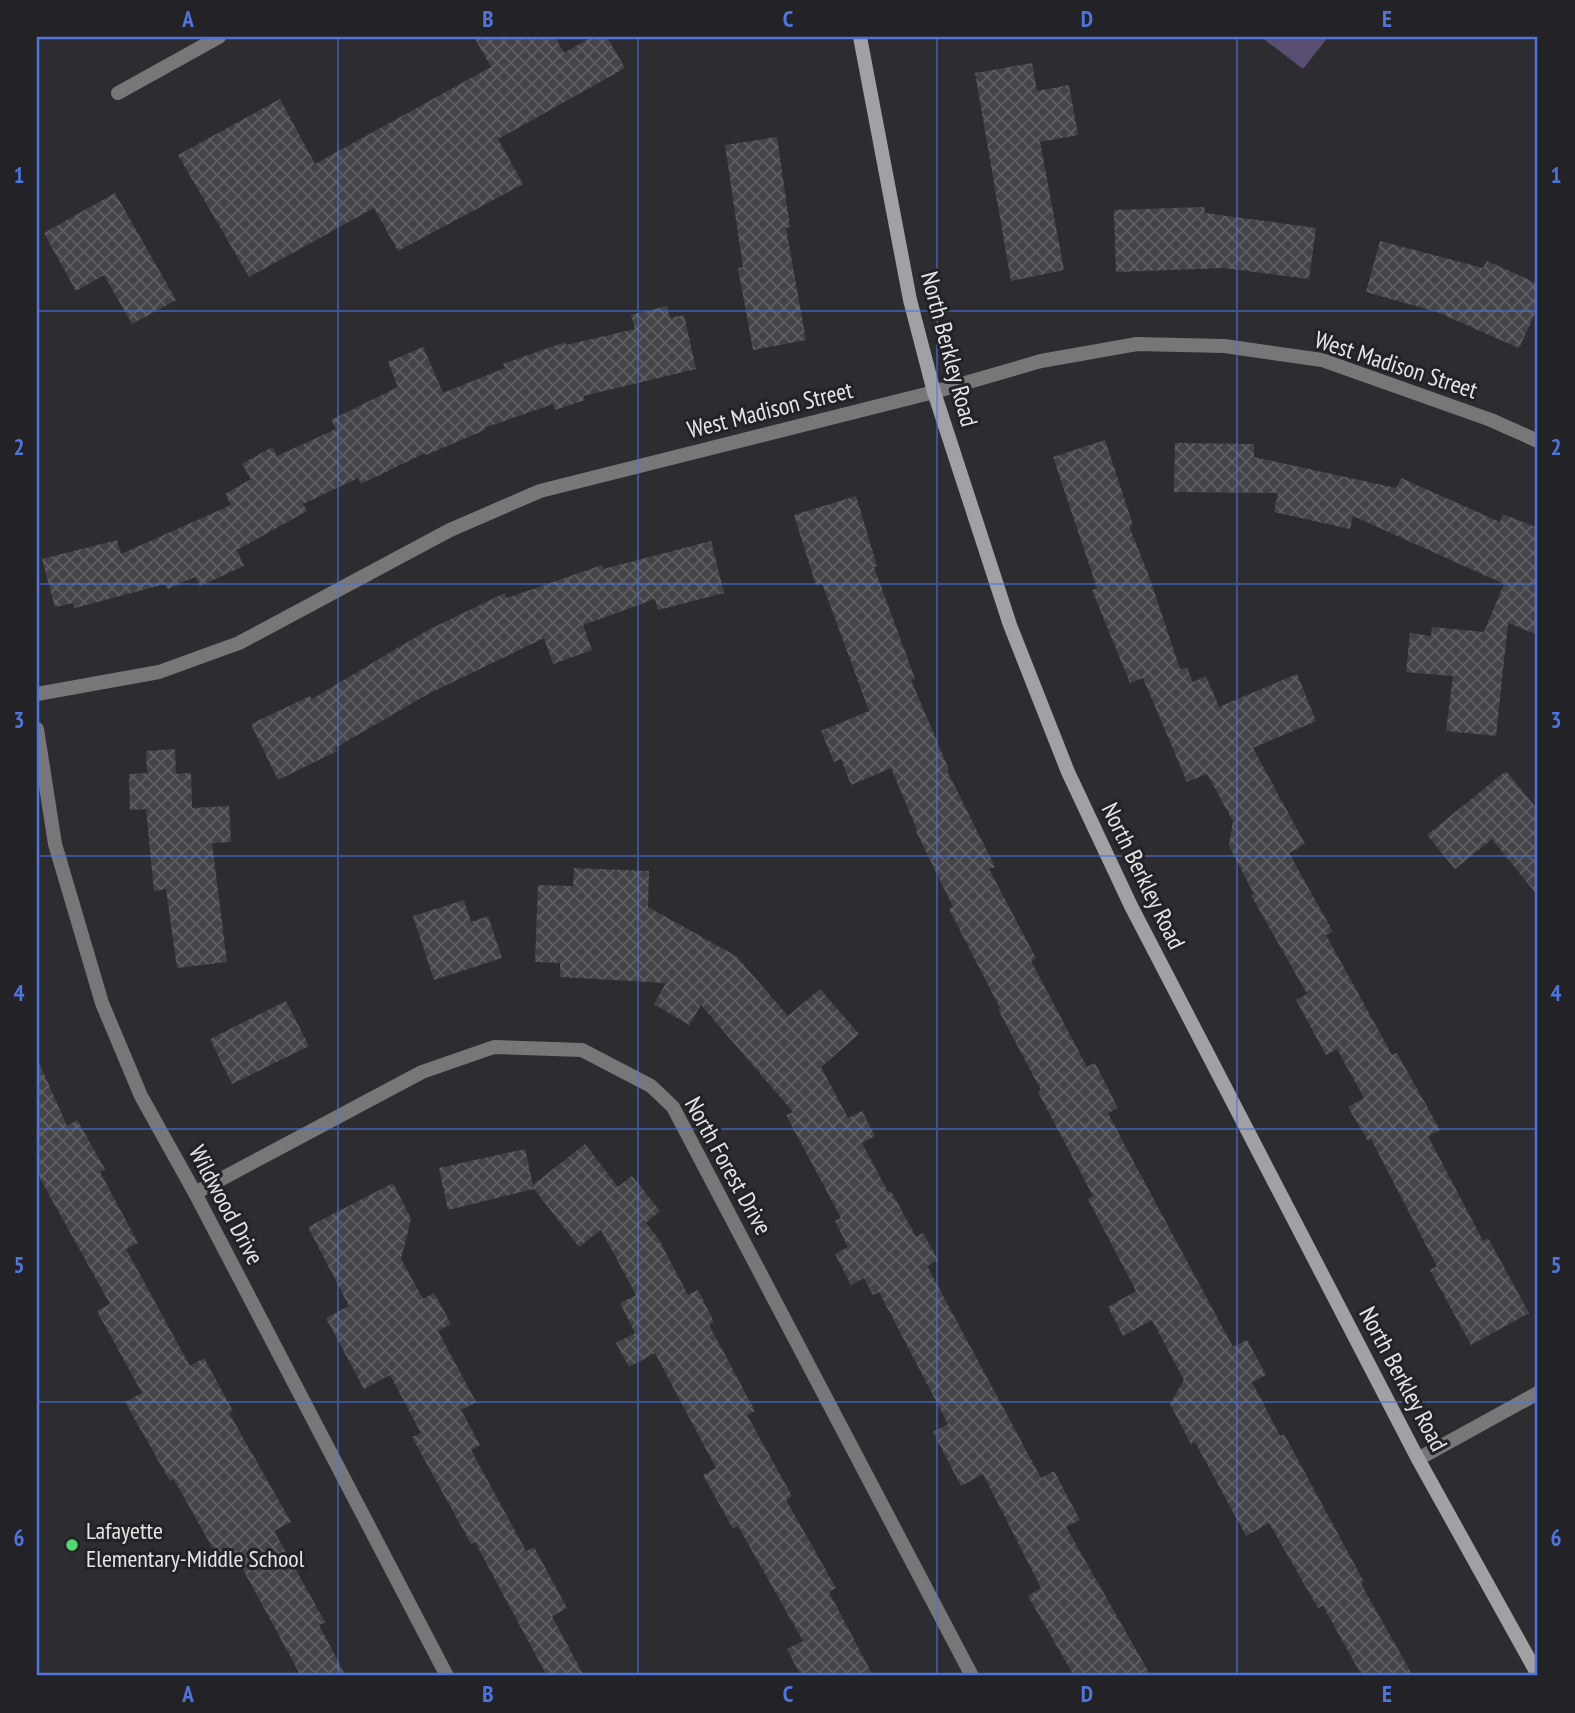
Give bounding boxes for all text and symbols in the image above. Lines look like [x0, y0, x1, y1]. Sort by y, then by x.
text: A [181, 4, 194, 33]
text: B [482, 4, 494, 33]
text: C [783, 4, 794, 33]
text: D [1081, 4, 1093, 33]
text: E [1382, 4, 1392, 33]
text: 1 [14, 160, 25, 189]
text: 1 [1551, 160, 1562, 189]
street label: North Berkley Road [914, 268, 985, 430]
street label: West Madison Street [1311, 324, 1482, 406]
street label: West Madison Street [684, 374, 856, 445]
text: 2 [14, 432, 25, 461]
text: 2 [1551, 432, 1562, 461]
text: 3 [14, 705, 25, 734]
text: 3 [1551, 705, 1562, 734]
street label: North Berkley Road [1095, 797, 1192, 954]
text: 4 [14, 978, 25, 1007]
text: 4 [1551, 978, 1562, 1007]
street label: North Forest Drive [678, 1091, 779, 1240]
street label: Wildwood Drive [182, 1140, 271, 1270]
text: 5 [14, 1250, 25, 1279]
text: 5 [1551, 1250, 1562, 1279]
street label: North Berkley Road [1352, 1301, 1455, 1456]
place label: Lafayette Elementary-Middle School [86, 1515, 305, 1574]
text: 6 [14, 1523, 25, 1552]
text: 6 [1551, 1523, 1562, 1552]
marker: Lafayette Elementary-Middle School [64, 1537, 80, 1553]
text: A [181, 1679, 194, 1708]
text: B [482, 1679, 494, 1708]
text: C [783, 1679, 794, 1708]
text: D [1081, 1679, 1093, 1708]
text: E [1382, 1679, 1392, 1708]

